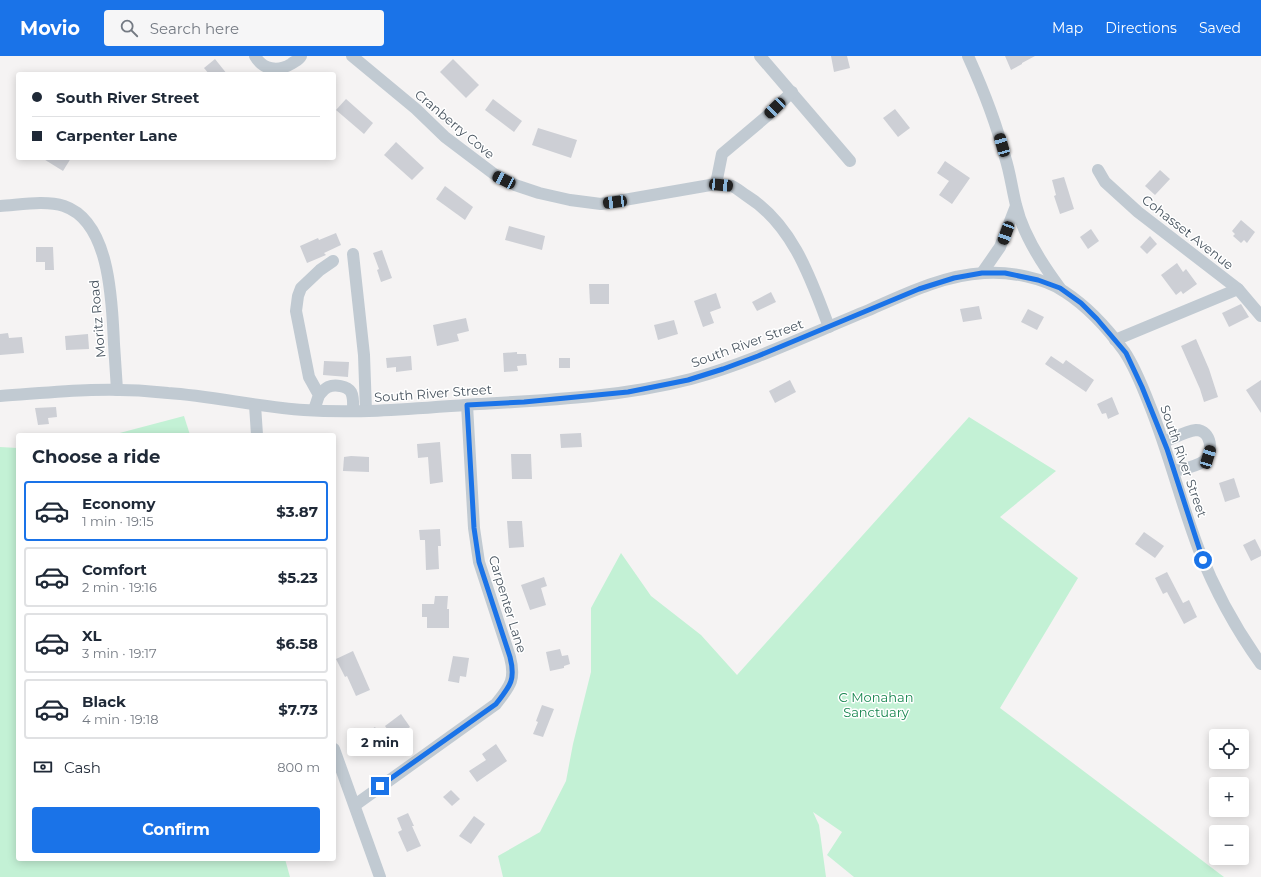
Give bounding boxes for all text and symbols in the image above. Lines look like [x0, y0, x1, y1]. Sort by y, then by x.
search box [104, 10, 384, 46]
text: Movio [20, 17, 80, 40]
icon: search [118, 17, 140, 39]
text: Search here [150, 19, 239, 38]
text: Map [1052, 19, 1083, 37]
text: Directions [1105, 19, 1177, 37]
text: Saved [1199, 19, 1241, 37]
street label: Cranberry Cove [412, 86, 498, 162]
text: South River Street [56, 88, 199, 107]
car [762, 95, 788, 121]
text: Carpenter Lane [56, 126, 177, 145]
car [993, 132, 1011, 158]
car [491, 169, 517, 191]
car [709, 178, 733, 192]
street label: Cohasset Avenue [1139, 191, 1237, 273]
car [602, 195, 628, 209]
car [996, 220, 1016, 246]
street label: Moritz Road [86, 279, 108, 359]
street label: South River Street [689, 315, 805, 371]
street label: South River Street [374, 381, 492, 405]
street label: South River Street [1157, 403, 1211, 519]
car [1199, 444, 1217, 470]
text: Choose a ride [32, 446, 160, 468]
icon: car [34, 493, 70, 529]
text: Economy [82, 494, 155, 513]
text: $3.87 [276, 502, 318, 521]
text: 1 min · 19:15 [82, 513, 154, 529]
route start [1194, 551, 1212, 569]
street label: Carpenter Lane [486, 553, 530, 655]
icon: car [34, 559, 70, 595]
text: Comfort [82, 560, 147, 579]
text: $5.23 [278, 568, 318, 587]
text: 2 min · 19:16 [82, 579, 157, 595]
icon: car [34, 625, 70, 661]
text: XL [82, 626, 101, 645]
text: $6.58 [276, 634, 318, 653]
text: 3 min · 19:17 [82, 645, 157, 661]
park label: C Monahan Sanctuary [839, 689, 913, 720]
icon: car [34, 691, 70, 727]
text: Black [82, 692, 126, 711]
text: $7.73 [278, 700, 318, 719]
text: 4 min · 19:18 [82, 711, 159, 727]
callout: 2 min [347, 728, 413, 756]
map controls [1209, 729, 1249, 865]
button: locate [1209, 729, 1249, 769]
text: 2 min [361, 734, 399, 750]
icon: cash [32, 756, 54, 778]
text: Cash [64, 758, 101, 777]
text: 800 m [277, 759, 320, 775]
route end [371, 777, 389, 795]
button: + [1209, 777, 1249, 817]
button: Confirm [32, 807, 320, 853]
button: − [1209, 825, 1249, 865]

